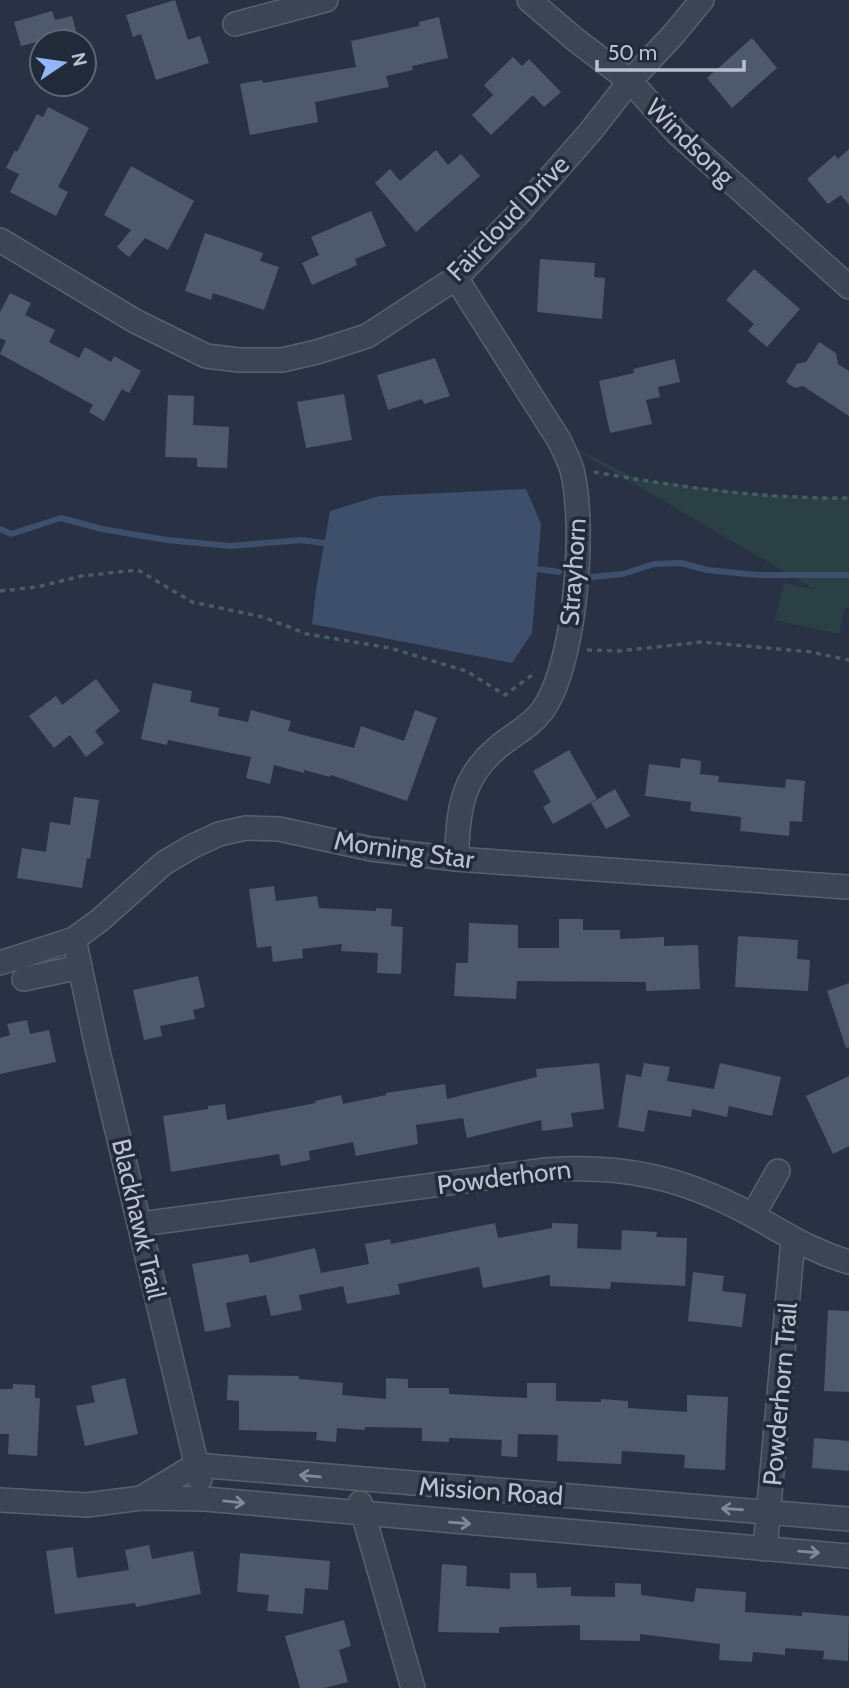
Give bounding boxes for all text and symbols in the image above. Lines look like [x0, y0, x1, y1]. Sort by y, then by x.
north arrow [28, 28, 98, 98]
scale bar [597, 28, 744, 72]
text: 50 m [608, 40, 657, 65]
text: N [66, 50, 92, 68]
street label: Windsong [639, 92, 742, 193]
street label: Faircloud Drive [440, 149, 576, 287]
street label: Strayhorn [553, 517, 593, 627]
street label: Morning Star [332, 824, 477, 876]
street label: Blackhawk Trail [105, 1136, 173, 1302]
street label: Powderhorn [435, 1153, 573, 1201]
street label: Powderhorn Trail [756, 1301, 804, 1487]
one-way arrow [299, 1469, 322, 1482]
street label: Mission Road [418, 1470, 564, 1512]
one-way arrow [222, 1495, 245, 1508]
one-way arrow [721, 1502, 744, 1515]
one-way arrow [449, 1517, 471, 1530]
one-way arrow [797, 1546, 820, 1559]

